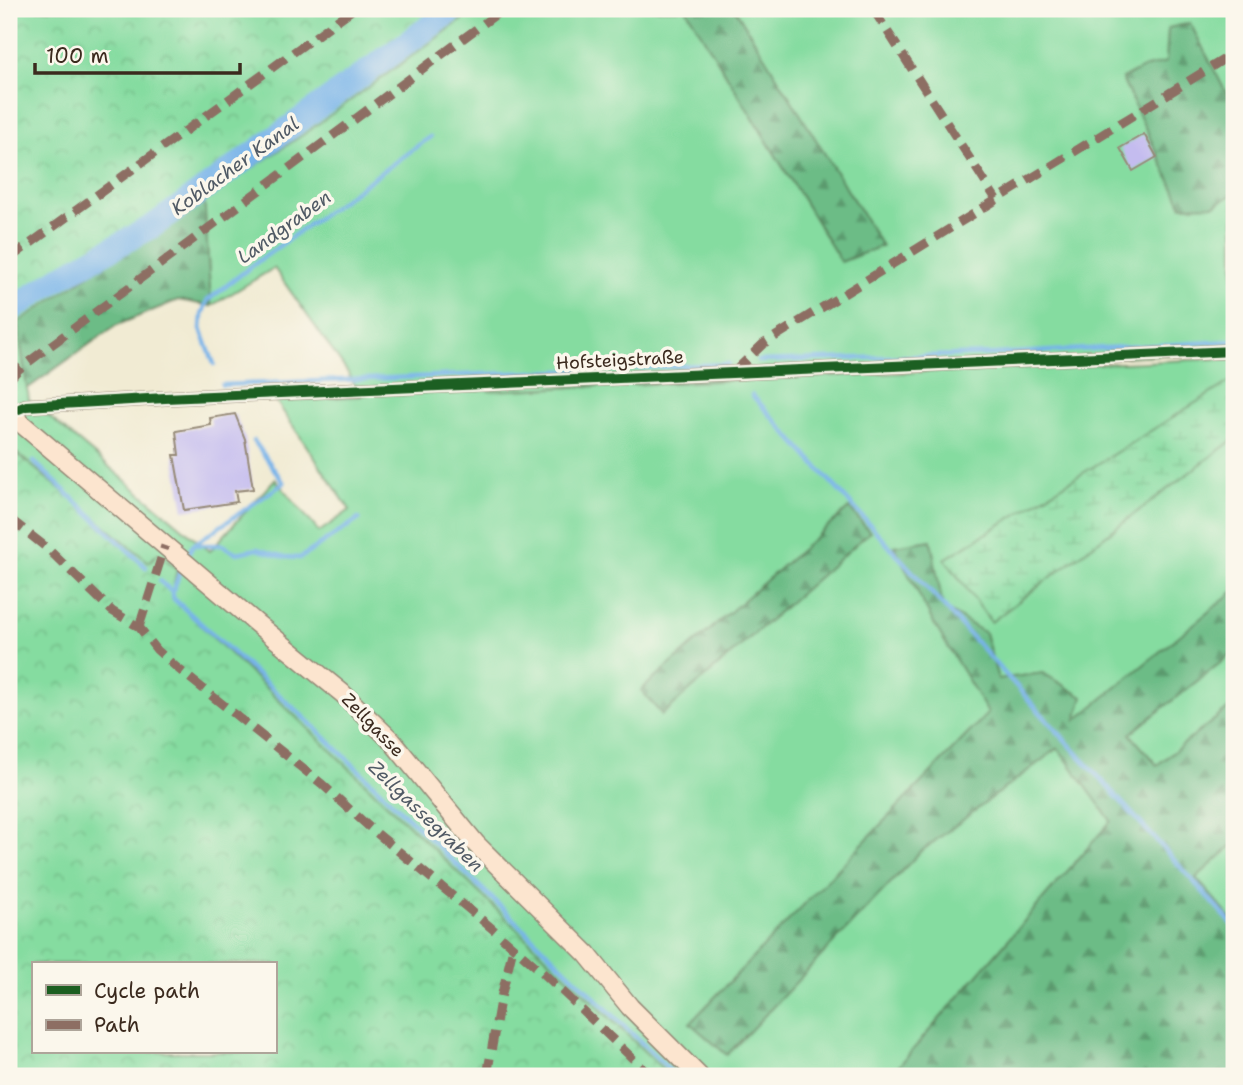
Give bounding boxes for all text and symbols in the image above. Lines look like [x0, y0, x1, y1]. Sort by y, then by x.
scale bar [35, 32, 240, 76]
text: 100 m [46, 42, 109, 70]
water label: Koblacher Kanal [166, 111, 304, 221]
water label: Landgraben [232, 185, 336, 269]
street label: Hofsteigstraße [555, 345, 685, 375]
street label: Zellgasse [336, 688, 410, 762]
water label: Zellgassegraben [363, 755, 489, 877]
legend [32, 962, 276, 1054]
text: Cycle path [94, 977, 200, 1005]
text: Path [94, 1011, 140, 1039]

